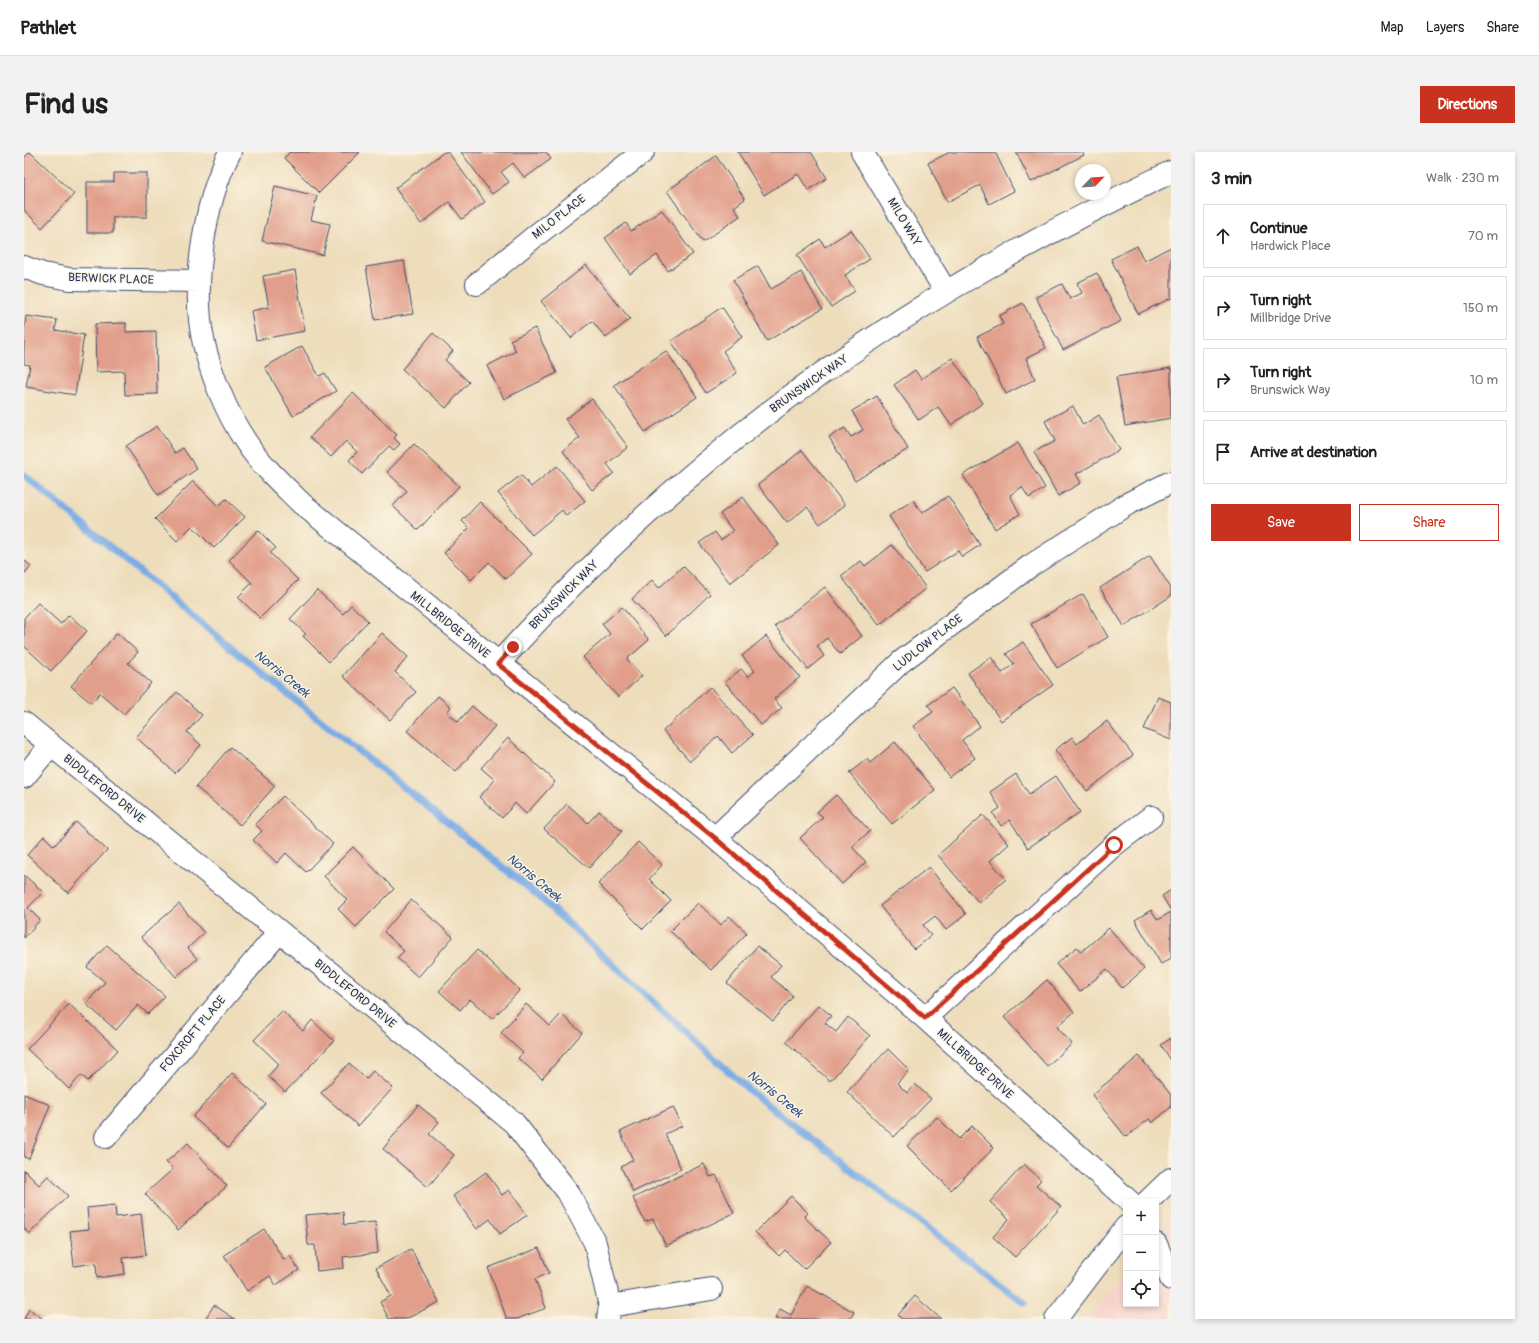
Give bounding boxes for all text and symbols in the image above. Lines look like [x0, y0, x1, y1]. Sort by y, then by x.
text: Pathlet [20, 16, 76, 40]
text: Map [1381, 19, 1404, 36]
text: Layers [1426, 19, 1464, 36]
text: Share [1486, 19, 1519, 36]
button: Directions [1420, 86, 1515, 123]
text: Find us [24, 87, 108, 122]
north arrow [1075, 164, 1111, 200]
text: 3 min [1211, 168, 1252, 189]
text: Walk · 230 m [1426, 170, 1499, 186]
street label: MILO PLACE [529, 191, 589, 243]
street label: MILO WAY [884, 195, 924, 249]
text: Continue [1250, 219, 1308, 238]
icon: ahead [1212, 225, 1234, 247]
text: 70 m [1468, 228, 1498, 244]
text: Hardwick Place [1250, 238, 1330, 254]
street label: BERWICK PLACE [68, 270, 154, 288]
text: Turn right [1250, 291, 1311, 310]
icon: right [1212, 297, 1234, 319]
text: 150 m [1463, 300, 1498, 316]
text: Millbridge Drive [1250, 310, 1331, 326]
street label: BRUNSWICK WAY [767, 351, 851, 417]
text: Turn right [1250, 363, 1311, 382]
icon: right [1212, 369, 1234, 391]
text: 10 m [1470, 372, 1498, 388]
text: Brunswick Way [1250, 382, 1330, 398]
icon: arrive [1212, 441, 1234, 463]
text: Arrive at destination [1250, 443, 1377, 462]
button: Save [1211, 504, 1351, 541]
button: Share [1359, 504, 1499, 541]
street label: BRUNSWICK WAY [526, 557, 602, 633]
street label: MILLBRIDGE DRIVE [407, 588, 493, 662]
street label: LUDLOW PLACE [890, 611, 966, 675]
route end [504, 638, 522, 656]
water label: Norris Creek [251, 647, 314, 702]
street label: BIDDLEFORD DRIVE [60, 751, 148, 827]
route start [1105, 836, 1123, 854]
water label: Norris Creek [503, 850, 566, 907]
street label: BIDDLEFORD DRIVE [311, 956, 399, 1032]
street label: FOXCROFT PLACE [157, 993, 229, 1075]
street label: MILLBRIDGE DRIVE [933, 1026, 1017, 1102]
water label: Norris Creek [744, 1067, 807, 1122]
map controls [1123, 1199, 1159, 1307]
button: + [1123, 1199, 1159, 1235]
button: − [1123, 1235, 1159, 1271]
button: locate [1123, 1271, 1159, 1307]

